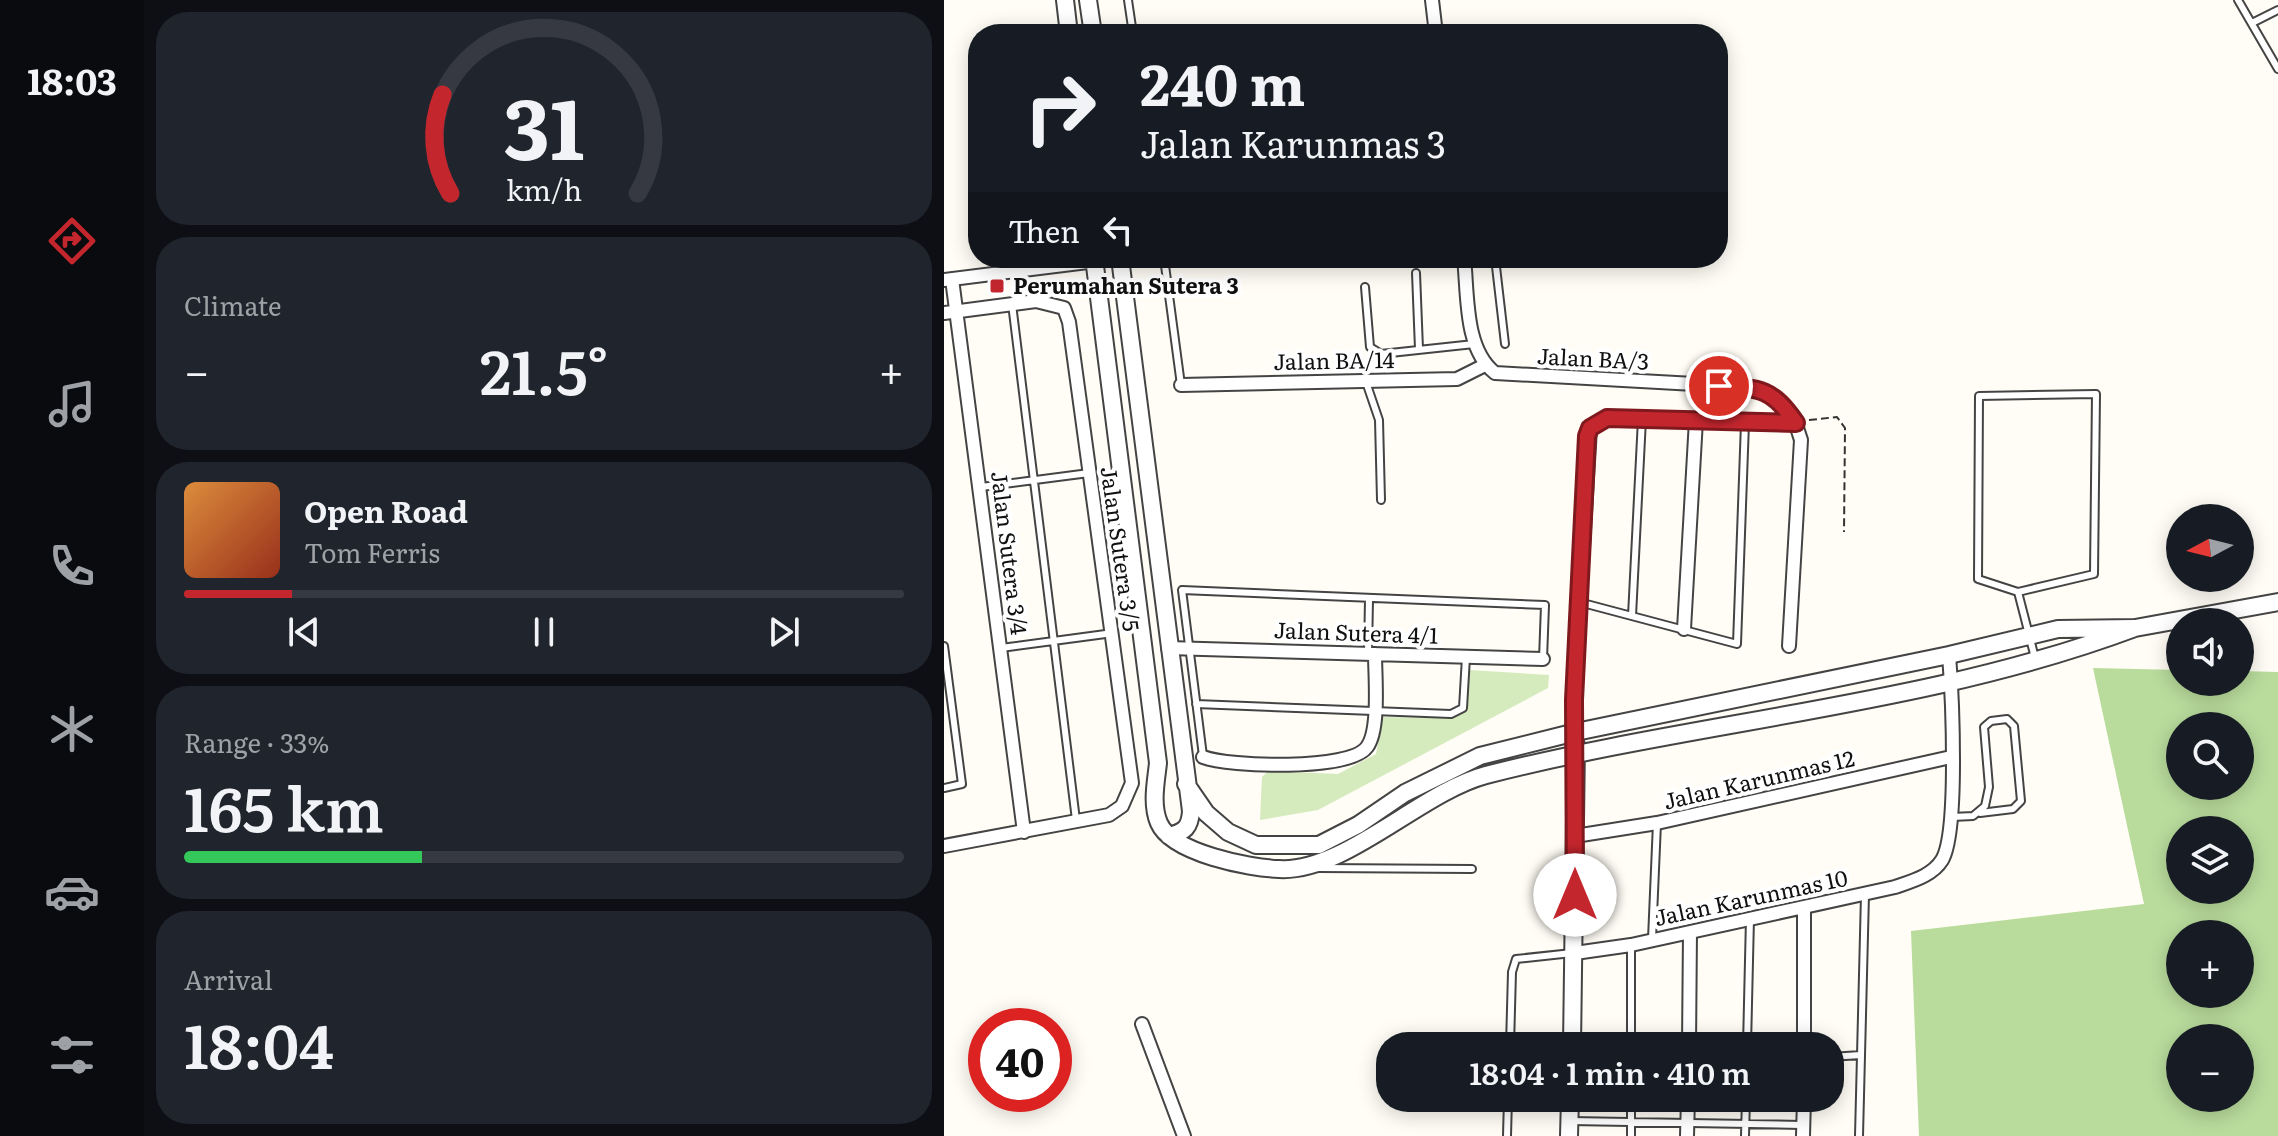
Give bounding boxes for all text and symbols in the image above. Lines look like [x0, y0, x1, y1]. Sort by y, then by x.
text: 240 m [1140, 40, 1305, 123]
text: 18:03 [27, 53, 117, 106]
icon: right [1008, 56, 1112, 160]
text: 31 [504, 62, 584, 186]
text: Jalan Karunmas 3 [1140, 116, 1446, 169]
text: km/h [506, 168, 582, 211]
text: Then [1008, 208, 1080, 252]
icon: left [1096, 208, 1140, 252]
icon: directions [44, 213, 100, 269]
place label: Perumahan Sutera 3 [1013, 268, 1239, 301]
marker: Perumahan Sutera 3 [988, 277, 1006, 295]
text: Climate [184, 285, 282, 324]
text: 21.5° [480, 324, 608, 413]
text: − [184, 336, 210, 402]
text: + [878, 336, 904, 402]
street label: Jalan BA/3 [1536, 338, 1650, 377]
street label: Jalan BA/14 [1273, 342, 1395, 377]
pin [1685, 352, 1753, 420]
icon: arrive [1697, 364, 1741, 408]
icon: music [44, 376, 100, 432]
street label: Jalan Sutera 3/5 [1094, 464, 1149, 633]
street label: Jalan Sutera 3/4 [984, 469, 1037, 637]
text: Open Road [304, 488, 468, 532]
north arrow [2166, 504, 2254, 592]
map controls [2166, 504, 2254, 1112]
text: Tom Ferris [304, 532, 440, 571]
icon: phone [44, 538, 100, 594]
button: sound [2166, 608, 2254, 696]
icon: previous [282, 610, 326, 654]
icon: pause [522, 610, 566, 654]
icon: next [762, 610, 806, 654]
street label: Jalan Sutera 4/1 [1273, 612, 1439, 651]
icon: climate [44, 701, 100, 757]
button: search [2166, 712, 2254, 800]
text: Range · 33% [184, 722, 330, 761]
street label: Jalan Karunmas 12 [1660, 741, 1857, 817]
text: 165 km [184, 761, 384, 850]
button: layers [2166, 816, 2254, 904]
position arrow [1533, 853, 1617, 937]
street label: Jalan Karunmas 10 [1651, 860, 1850, 933]
icon: car [44, 864, 100, 920]
button: + [2166, 920, 2254, 1008]
text: Arrival [184, 959, 273, 998]
text: 18:04 [184, 998, 334, 1087]
speed limit sign: 40 [968, 1008, 1072, 1112]
button: − [2166, 1024, 2254, 1112]
icon: filters [44, 1027, 100, 1083]
text: 18:04 · 1 min · 410 m [1469, 1050, 1751, 1094]

